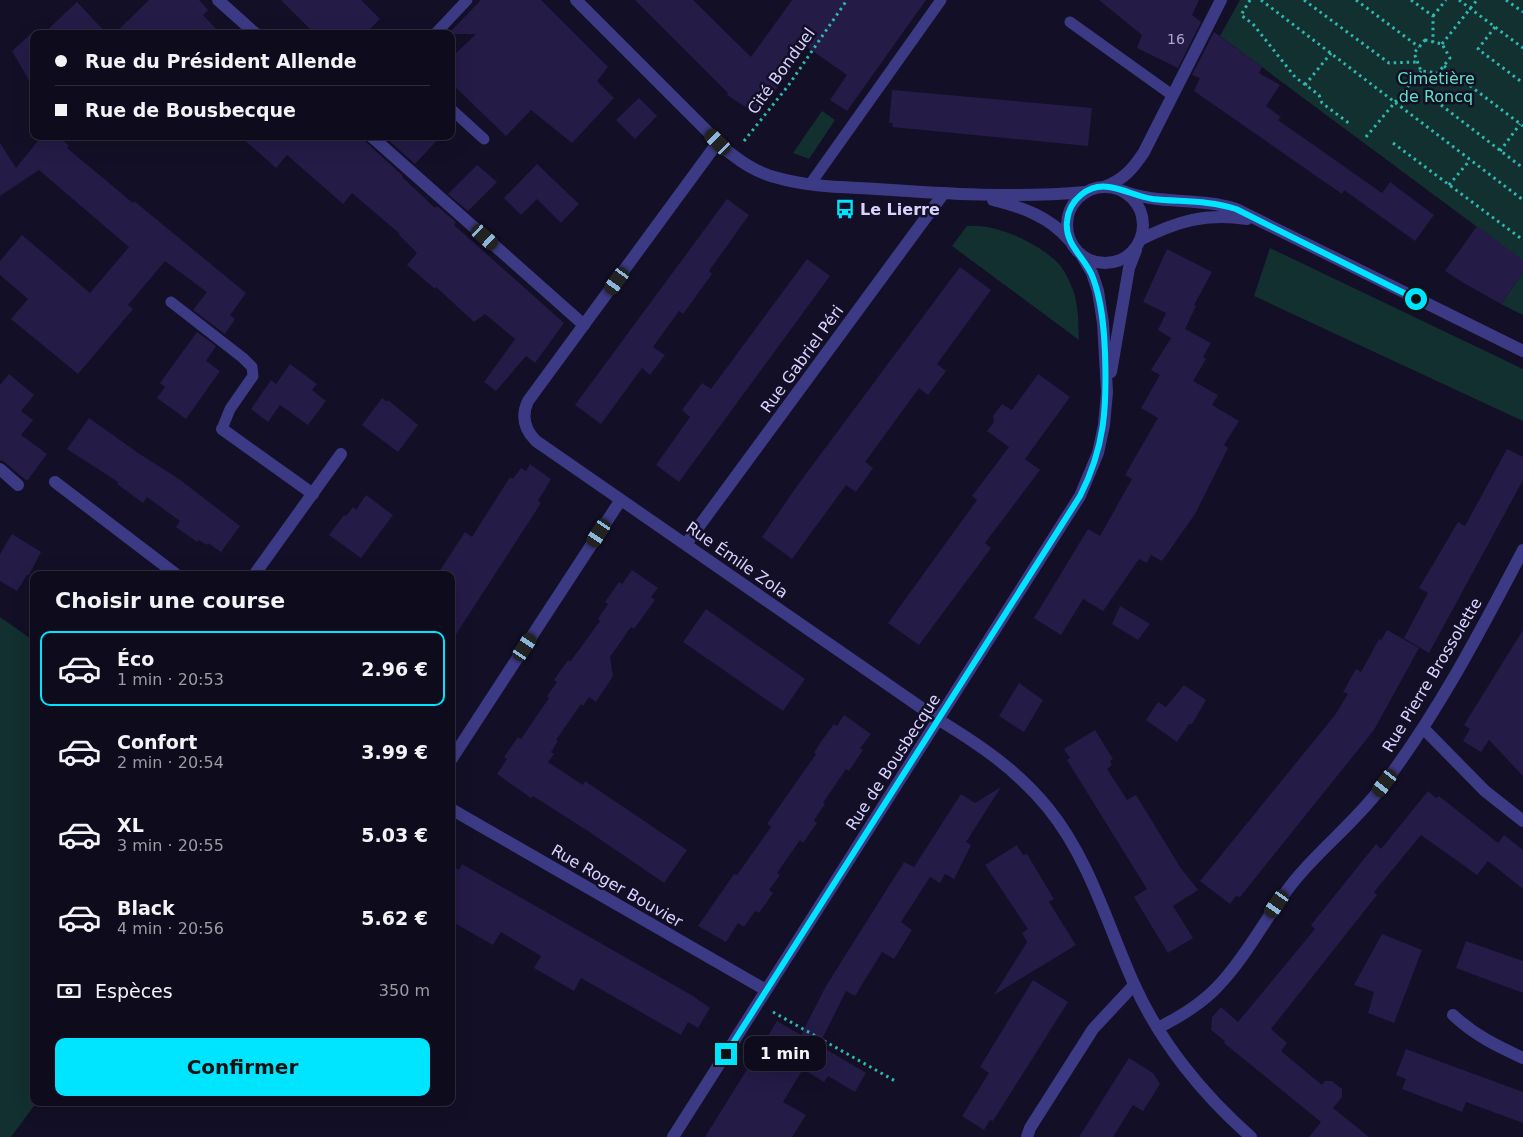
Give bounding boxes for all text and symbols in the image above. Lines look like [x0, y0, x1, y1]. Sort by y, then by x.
street label: Cité Bonduel [743, 24, 819, 118]
house number: 16 [1167, 31, 1185, 47]
text: Rue du Président Allende [85, 50, 357, 72]
park label: Cimetière de Roncq [1397, 69, 1475, 106]
text: Rue de Bousbecque [85, 99, 296, 121]
car [702, 126, 733, 158]
bus stop icon: Le Lierre [834, 198, 856, 220]
place label: Le Lierre [860, 200, 940, 219]
car [468, 221, 501, 253]
car [602, 264, 631, 298]
route start [1405, 288, 1427, 310]
street label: Rue Gabriel Péri [757, 302, 847, 416]
car [584, 516, 613, 550]
street label: Rue Émile Zola [682, 518, 792, 602]
text: Choisir une course [55, 588, 285, 613]
street label: Rue Pierre Brossolette [1378, 594, 1486, 756]
car [510, 630, 539, 664]
icon: car [57, 646, 102, 691]
text: Éco [117, 648, 154, 670]
text: 2.96 € [361, 658, 428, 680]
text: 1 min · 20:53 [117, 670, 224, 689]
street label: Rue de Bousbecque [842, 690, 944, 834]
icon: car [57, 729, 102, 774]
text: Confort [117, 731, 197, 753]
text: 3.99 € [361, 741, 428, 763]
text: 2 min · 20:54 [117, 753, 224, 772]
car [1369, 767, 1400, 799]
icon: car [57, 812, 102, 857]
text: XL [117, 814, 144, 836]
text: 5.03 € [361, 824, 428, 846]
text: 3 min · 20:55 [117, 836, 224, 855]
street label: Rue Roger Bouvier [548, 841, 686, 932]
car [1262, 887, 1291, 921]
icon: car [57, 895, 102, 940]
text: Black [117, 897, 175, 919]
text: 5.62 € [361, 907, 428, 929]
text: 4 min · 20:56 [117, 919, 224, 938]
icon: cash [55, 977, 83, 1005]
text: Espèces [95, 980, 173, 1002]
text: 350 m [379, 981, 430, 1000]
callout: 1 min [744, 1036, 826, 1072]
button: Confirmer [55, 1038, 430, 1096]
route end [715, 1043, 737, 1065]
text: 1 min [760, 1044, 810, 1063]

